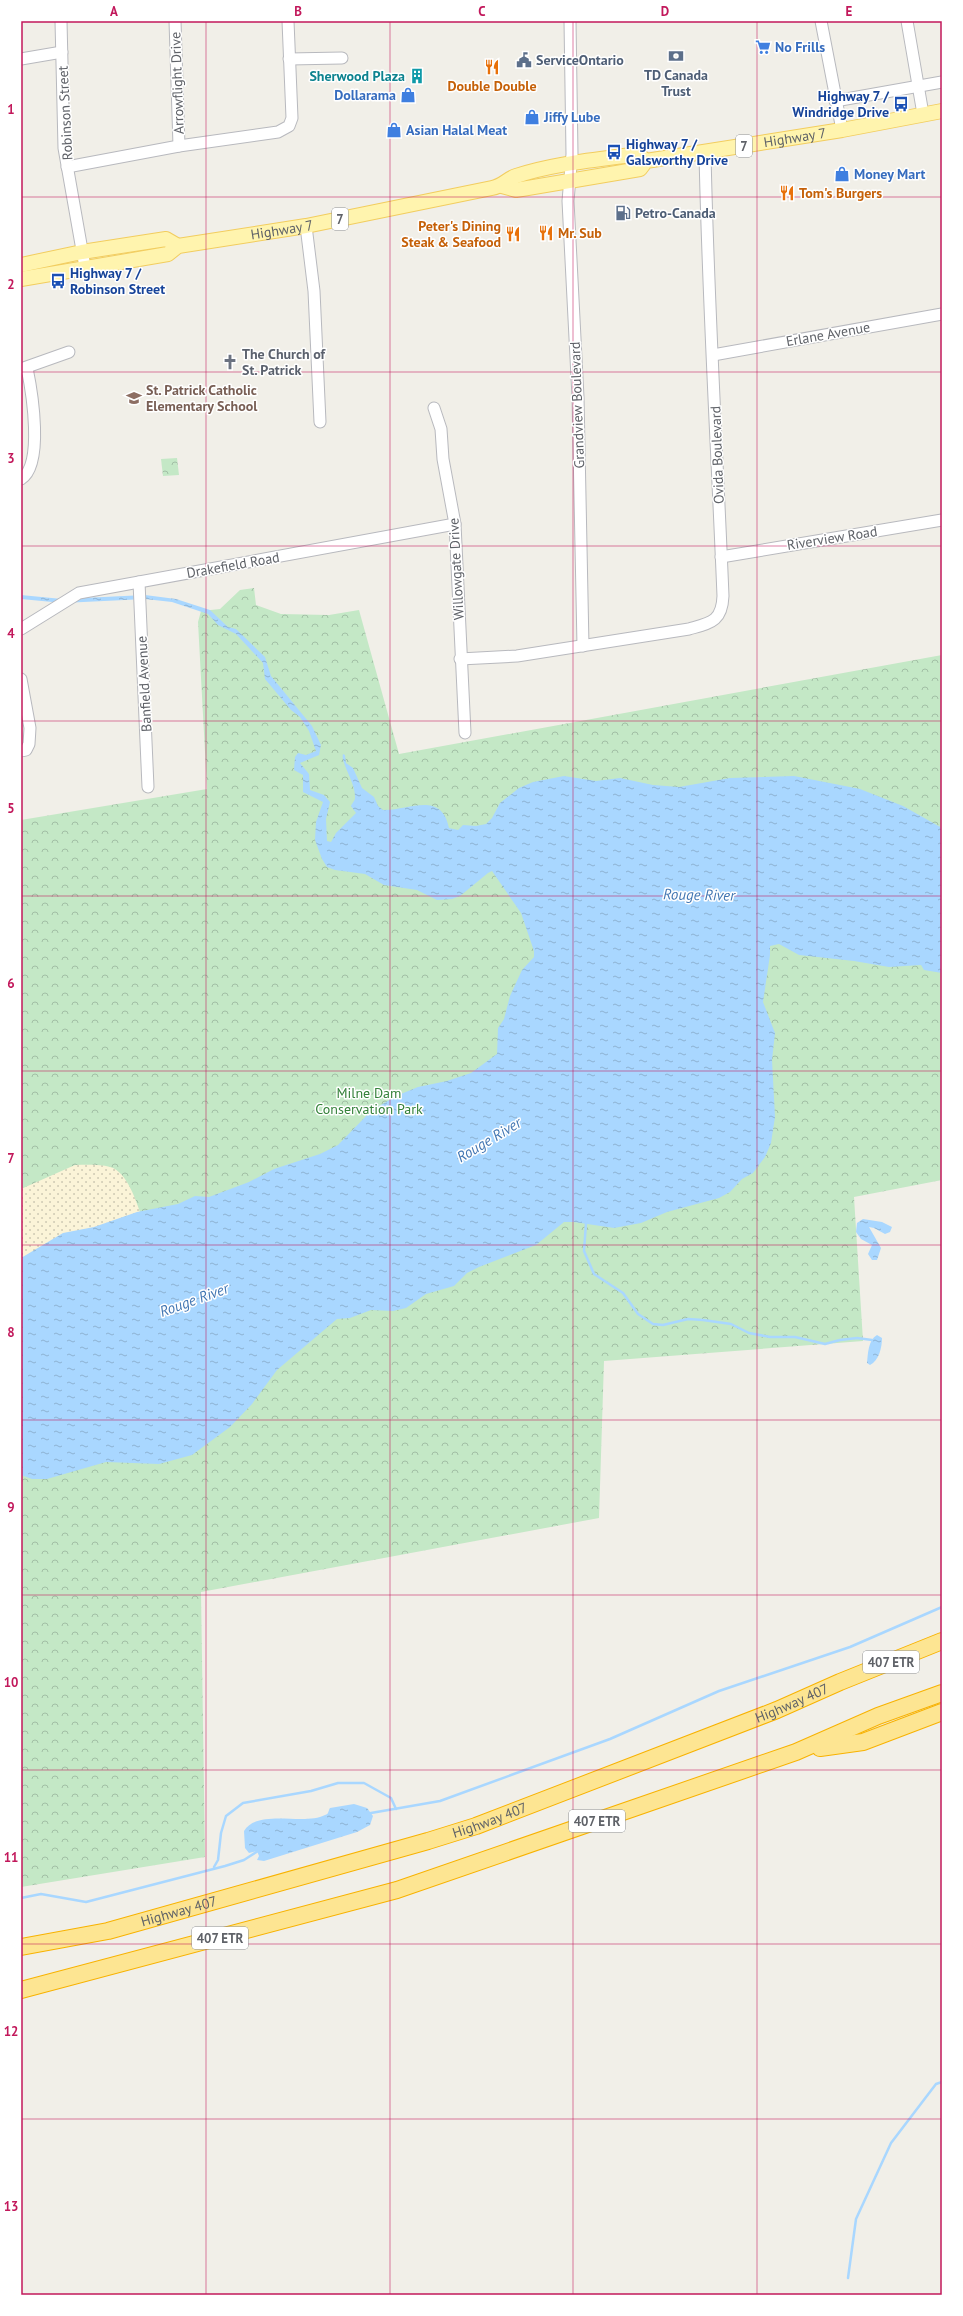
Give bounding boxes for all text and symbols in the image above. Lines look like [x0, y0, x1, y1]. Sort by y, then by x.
text: A [110, 3, 118, 20]
text: B [294, 3, 302, 20]
text: C [478, 3, 486, 20]
text: D [661, 3, 669, 20]
text: E [846, 3, 853, 20]
street label: Arrowflight Drive [166, 32, 188, 134]
supermarket icon: No Frills [754, 38, 772, 56]
place label: No Frills [775, 38, 825, 56]
bank icon: TD Canada Trust [667, 47, 685, 65]
public building icon: ServiceOntario [515, 51, 533, 69]
place label: ServiceOntario [536, 51, 624, 69]
restaurant icon: Double Double [483, 58, 501, 76]
street label: Robinson Street [54, 65, 76, 161]
place label: TD Canada Trust [644, 66, 708, 100]
place label: Sherwood Plaza [309, 67, 405, 85]
building icon: Sherwood Plaza [408, 67, 426, 85]
place label: Double Double [447, 77, 537, 95]
place label: Dollarama [334, 86, 396, 104]
shop icon: Dollarama [399, 86, 417, 104]
place label: Highway 7 / Windridge Drive [792, 87, 890, 121]
bus stop icon: Highway 7 / Windridge Drive [892, 95, 910, 113]
text: 1 [7, 101, 15, 118]
shop icon: Jiffy Lube [523, 108, 541, 126]
place label: Jiffy Lube [543, 108, 600, 126]
shop icon: Asian Halal Meat [385, 121, 403, 139]
place label: Asian Halal Meat [406, 121, 507, 139]
street label: Highway 7 [762, 124, 827, 151]
place label: Highway 7 / Galsworthy Drive [626, 135, 728, 169]
road number: 7 [736, 135, 752, 157]
bus stop icon: Highway 7 / Galsworthy Drive [605, 143, 623, 161]
shop icon: Money Mart [833, 165, 851, 183]
place label: Money Mart [854, 165, 925, 183]
restaurant icon: Tom's Burgers [778, 184, 796, 202]
place label: Tom's Burgers [799, 184, 882, 202]
fuel station icon: Petro-Canada [614, 204, 632, 222]
place label: Petro-Canada [635, 204, 716, 222]
road number: 7 [332, 208, 348, 230]
street label: Highway 7 [249, 216, 315, 244]
place label: Peter's Dining Steak & Seafood [401, 217, 501, 251]
restaurant icon: Mr. Sub [537, 224, 555, 242]
place label: Mr. Sub [558, 224, 602, 242]
restaurant icon: Peter's Dining Steak & Seafood [504, 225, 522, 243]
place label: Highway 7 / Robinson Street [70, 264, 165, 298]
bus stop icon: Highway 7 / Robinson Street [49, 272, 67, 290]
text: 2 [7, 276, 15, 293]
street label: Erlane Avenue [785, 318, 871, 350]
street label: Grandview Boulevard [566, 341, 588, 469]
place label: The Church of St. Patrick [242, 345, 327, 379]
church icon: The Church of St. Patrick [221, 353, 239, 371]
place label: St. Patrick Catholic Elementary School [146, 381, 258, 415]
school or university icon: St. Patrick Catholic Elementary School [125, 389, 143, 407]
street label: Ovida Boulevard [706, 406, 728, 504]
text: 3 [7, 450, 15, 467]
street label: Willowgate Drive [444, 517, 468, 621]
street label: Riverview Road [785, 522, 879, 554]
street label: Drakefield Road [185, 548, 281, 582]
text: 4 [7, 625, 15, 642]
street label: Banfield Avenue [132, 636, 156, 732]
text: 5 [7, 800, 15, 817]
water label: Rouge River [663, 884, 736, 905]
text: 6 [7, 975, 15, 992]
park label: Milne Dam Conservation Park [315, 1084, 423, 1118]
water label: Rouge River [453, 1112, 525, 1166]
text: 7 [7, 1150, 15, 1167]
water label: Rouge River [157, 1278, 232, 1321]
text: 8 [7, 1324, 15, 1341]
text: 9 [7, 1499, 15, 1516]
road number: 407 ETR [863, 1651, 919, 1673]
text: 10 [4, 1674, 18, 1691]
street label: Highway 407 [752, 1679, 831, 1727]
street label: Highway 407 [450, 1798, 530, 1842]
road number: 407 ETR [569, 1810, 625, 1832]
text: 11 [4, 1849, 18, 1866]
street label: Highway 407 [139, 1892, 219, 1930]
road number: 407 ETR [192, 1927, 248, 1949]
text: 12 [4, 2023, 18, 2040]
text: 13 [4, 2198, 18, 2215]

